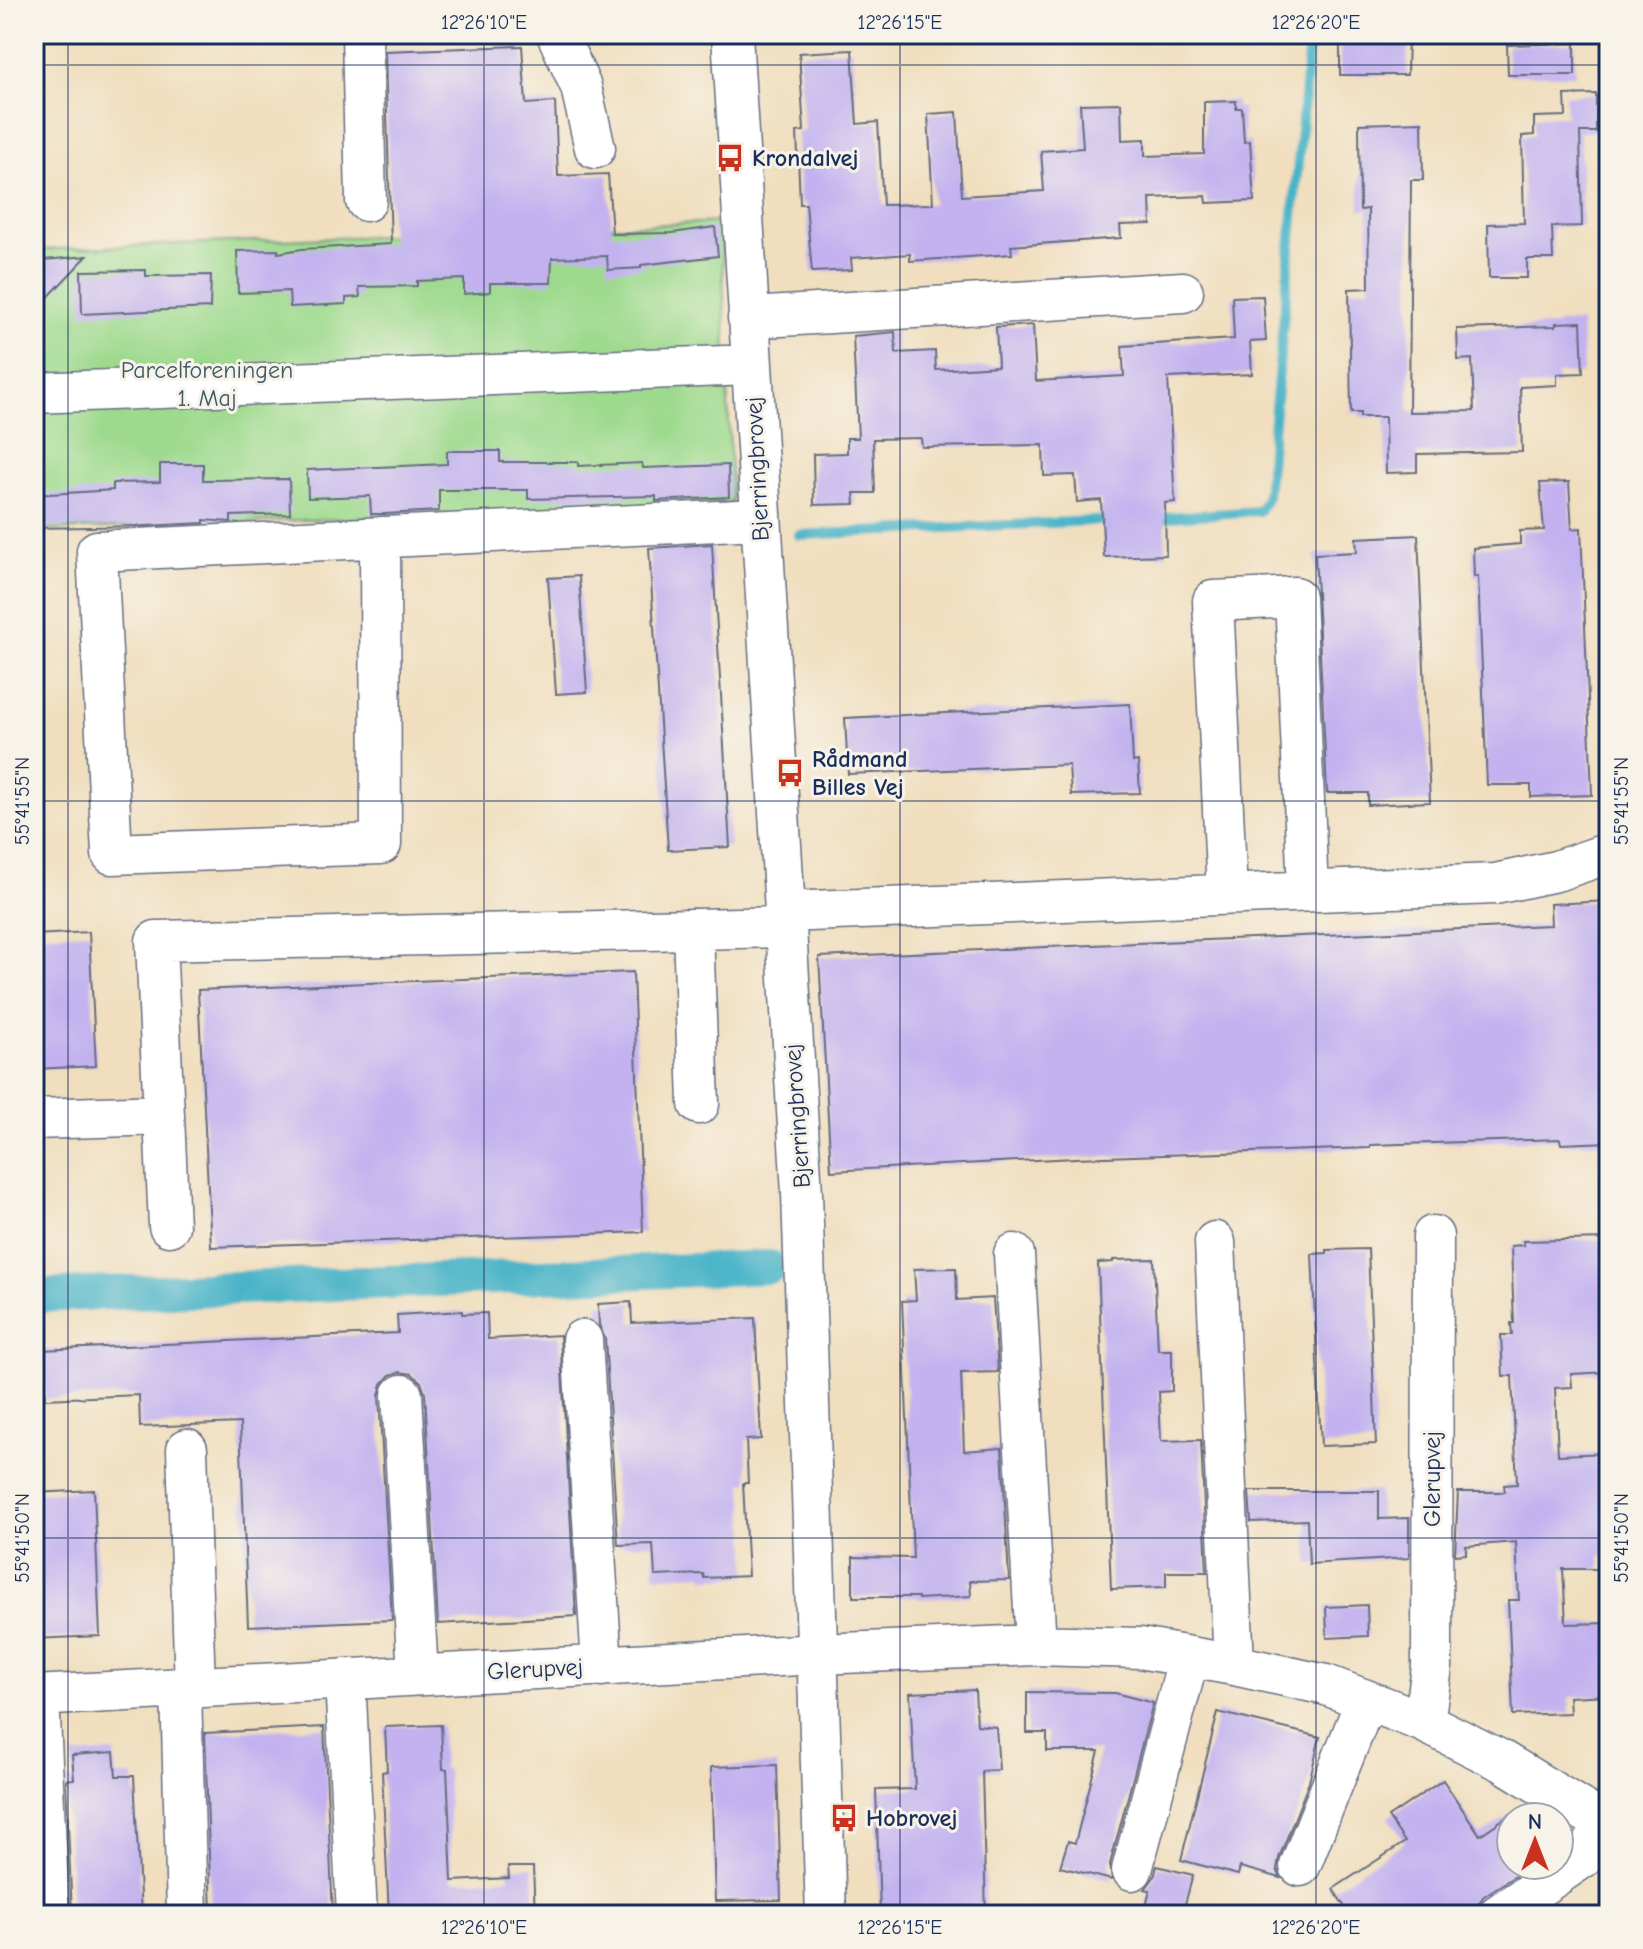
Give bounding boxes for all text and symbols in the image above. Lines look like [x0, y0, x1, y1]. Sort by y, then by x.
text: 12°26'10"E [441, 11, 527, 34]
text: 12°26'15"E [858, 11, 942, 34]
text: 12°26'20"E [1272, 11, 1360, 34]
bus stop icon: Krondalvej [715, 143, 745, 173]
place label: Krondalvej [752, 144, 859, 172]
park label: Parcelforeningen 1. Maj [121, 356, 293, 412]
street label: Bjerringbrovej [739, 396, 775, 542]
place label: Rådmand Billes Vej [812, 745, 908, 801]
text: 55°41'55"N [11, 757, 34, 845]
text: 55°41'55"N [1610, 757, 1633, 845]
bus stop icon: Rådmand Billes Vej [775, 758, 805, 788]
street label: Bjerringbrovej [778, 1043, 816, 1189]
street label: Glerupvej [1418, 1431, 1446, 1527]
text: 55°41'50"N [11, 1493, 34, 1583]
text: 55°41'50"N [1610, 1493, 1633, 1583]
street label: Glerupvej [486, 1653, 584, 1685]
north arrow [1495, 1801, 1575, 1881]
bus stop icon: Hobrovej [829, 1803, 859, 1833]
place label: Hobrovej [866, 1804, 958, 1832]
text: N [1528, 1809, 1542, 1835]
text: 12°26'10"E [441, 1916, 527, 1939]
text: 12°26'15"E [858, 1916, 942, 1939]
text: 12°26'20"E [1272, 1916, 1360, 1939]

